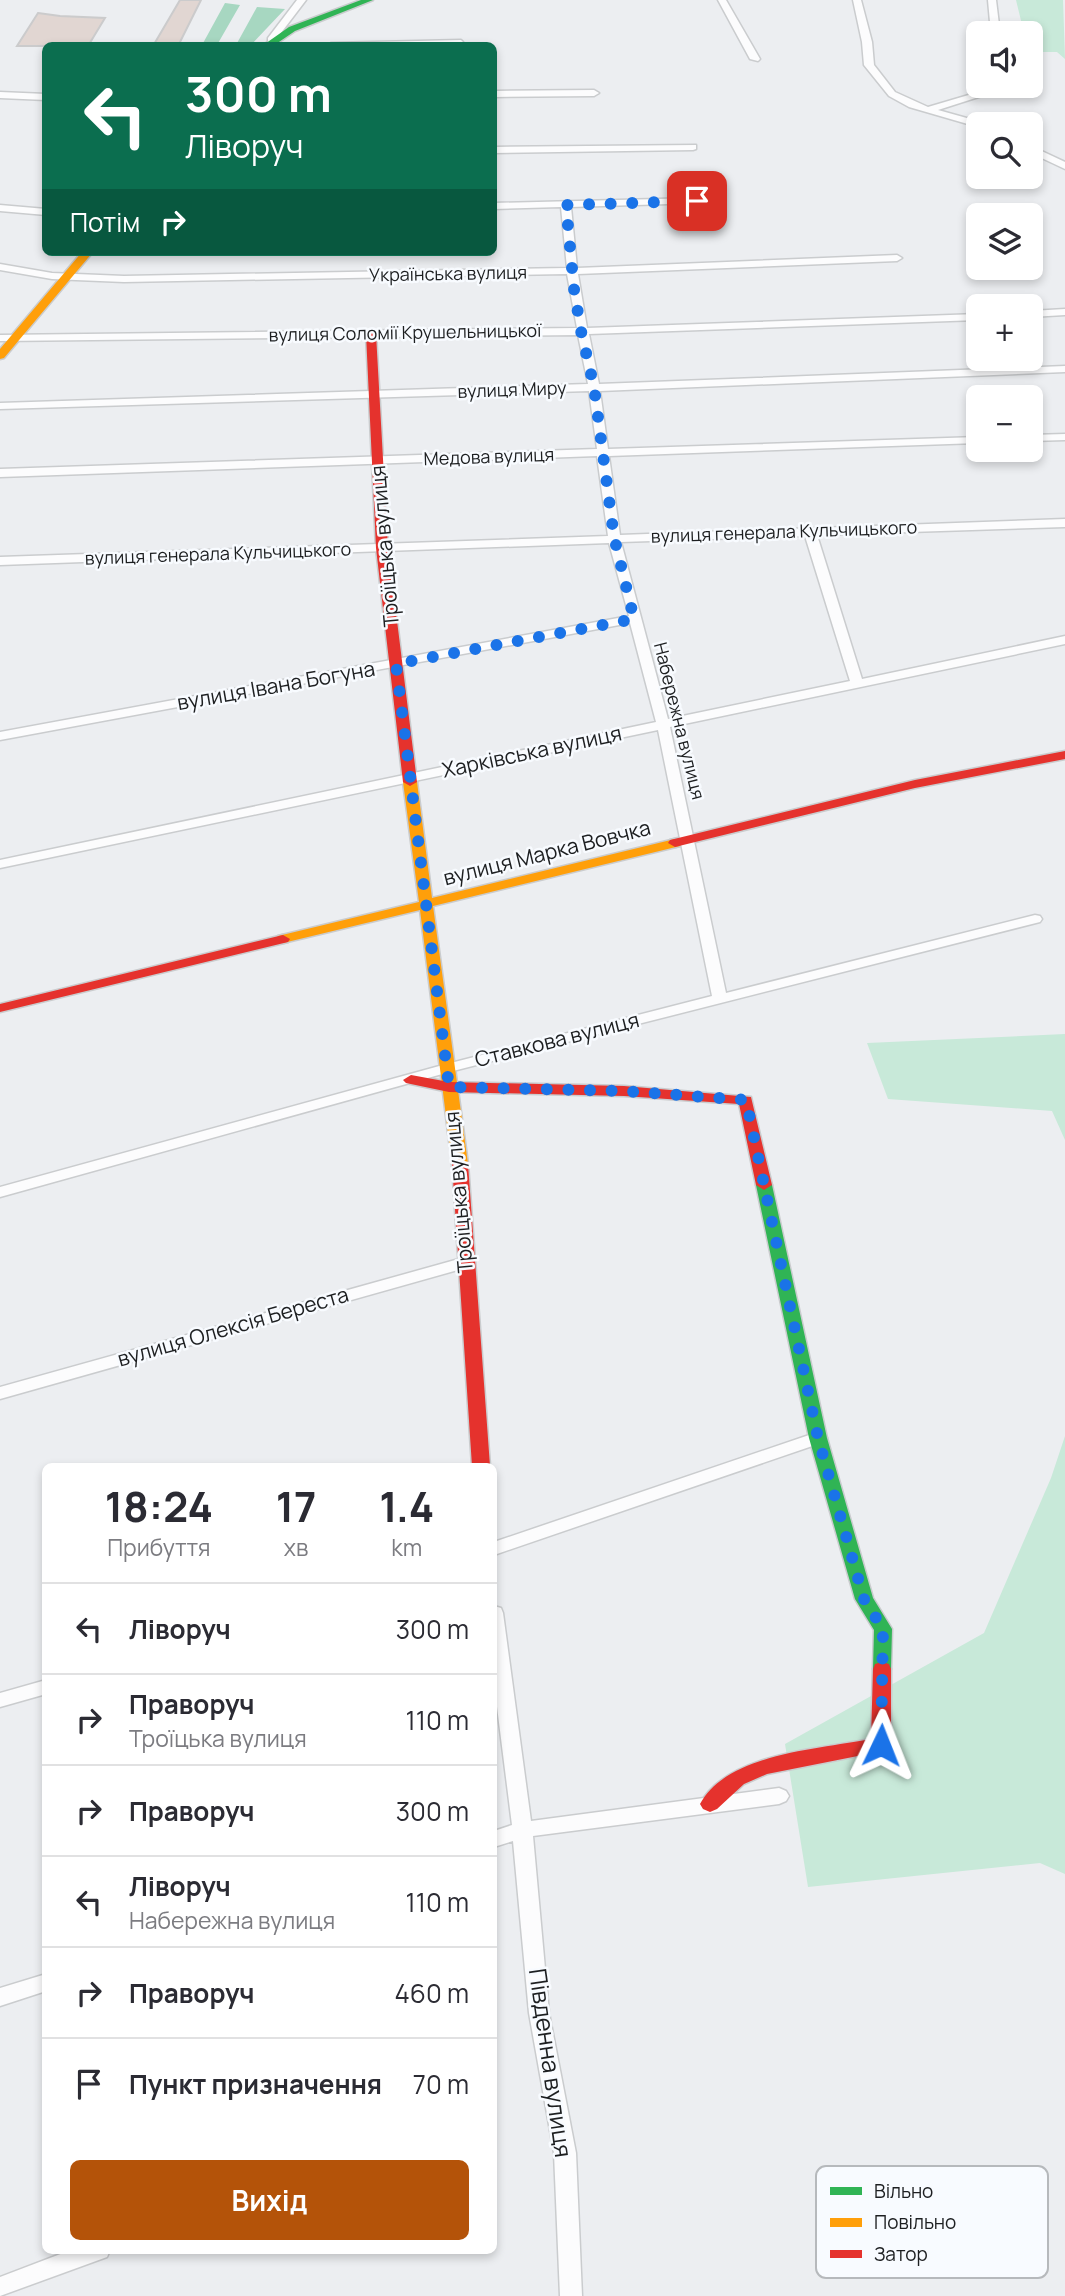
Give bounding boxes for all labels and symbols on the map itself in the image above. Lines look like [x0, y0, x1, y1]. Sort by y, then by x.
pin [667, 171, 727, 231]
street label: Українська вулиця [369, 260, 527, 286]
street label: вулиця Соломії Крушельницької [268, 318, 542, 346]
street label: вулиця Миру [457, 375, 567, 403]
street label: Медова вулиця [423, 442, 555, 470]
street label: Троїцька вулиця [363, 464, 405, 628]
street label: вулиця генерала Кульчицького [650, 514, 918, 548]
street label: вулиця генерала Кульчицького [84, 536, 352, 570]
street label: Набережна вулиця [649, 640, 711, 802]
street label: вулиця Івана Богуна [175, 654, 377, 716]
street label: Харківська вулиця [439, 718, 624, 784]
street label: вулиця Марка Вовчка [440, 813, 653, 891]
street label: Ставкова вулиця [472, 1005, 642, 1073]
street label: Троїцька вулиця [437, 1110, 479, 1274]
street label: вулиця Олексія Береста [114, 1280, 352, 1372]
position arrow [844, 1708, 918, 1782]
street label: Південна вулиця [522, 1966, 581, 2159]
legend [816, 2166, 1048, 2278]
text: Вільно [874, 2178, 933, 2204]
text: Повільно [874, 2209, 956, 2235]
text: Затор [874, 2241, 928, 2267]

